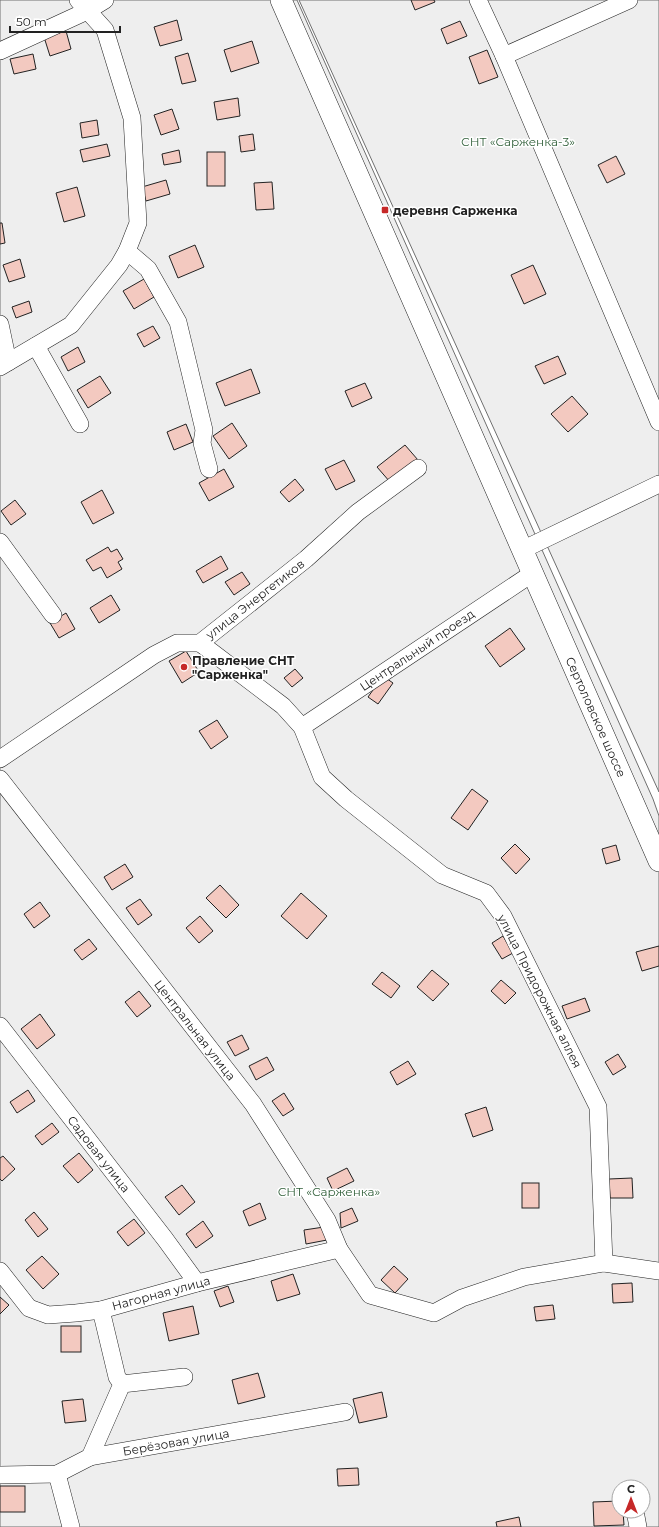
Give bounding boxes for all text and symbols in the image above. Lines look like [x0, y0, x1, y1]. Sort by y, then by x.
scale bar [10, 8, 120, 34]
text: 50 m [16, 14, 47, 29]
park label: СНТ «Сарженка-3» [461, 134, 575, 149]
place label: деревня Сарженка [393, 203, 518, 218]
marker: деревня Сарженка [380, 205, 390, 215]
street label: улица Энергетиков [202, 556, 307, 643]
street label: Центральный проезд [357, 606, 477, 694]
place label: Правление СНТ "Сарженка" [192, 653, 295, 682]
street label: Сертоловское шоссе [563, 654, 629, 780]
marker: Правление СНТ "Сарженка" [179, 662, 189, 672]
street label: улица Придорожная аллея [494, 911, 585, 1070]
street label: Центральная улица [151, 977, 239, 1083]
street label: Садовая улица [64, 1113, 134, 1195]
park label: СНТ «Сарженка» [278, 1184, 381, 1199]
street label: Нагорная улица [110, 1273, 212, 1313]
street label: Берёзовая улица [122, 1425, 230, 1459]
north arrow [611, 1479, 651, 1519]
text: С [627, 1482, 635, 1496]

